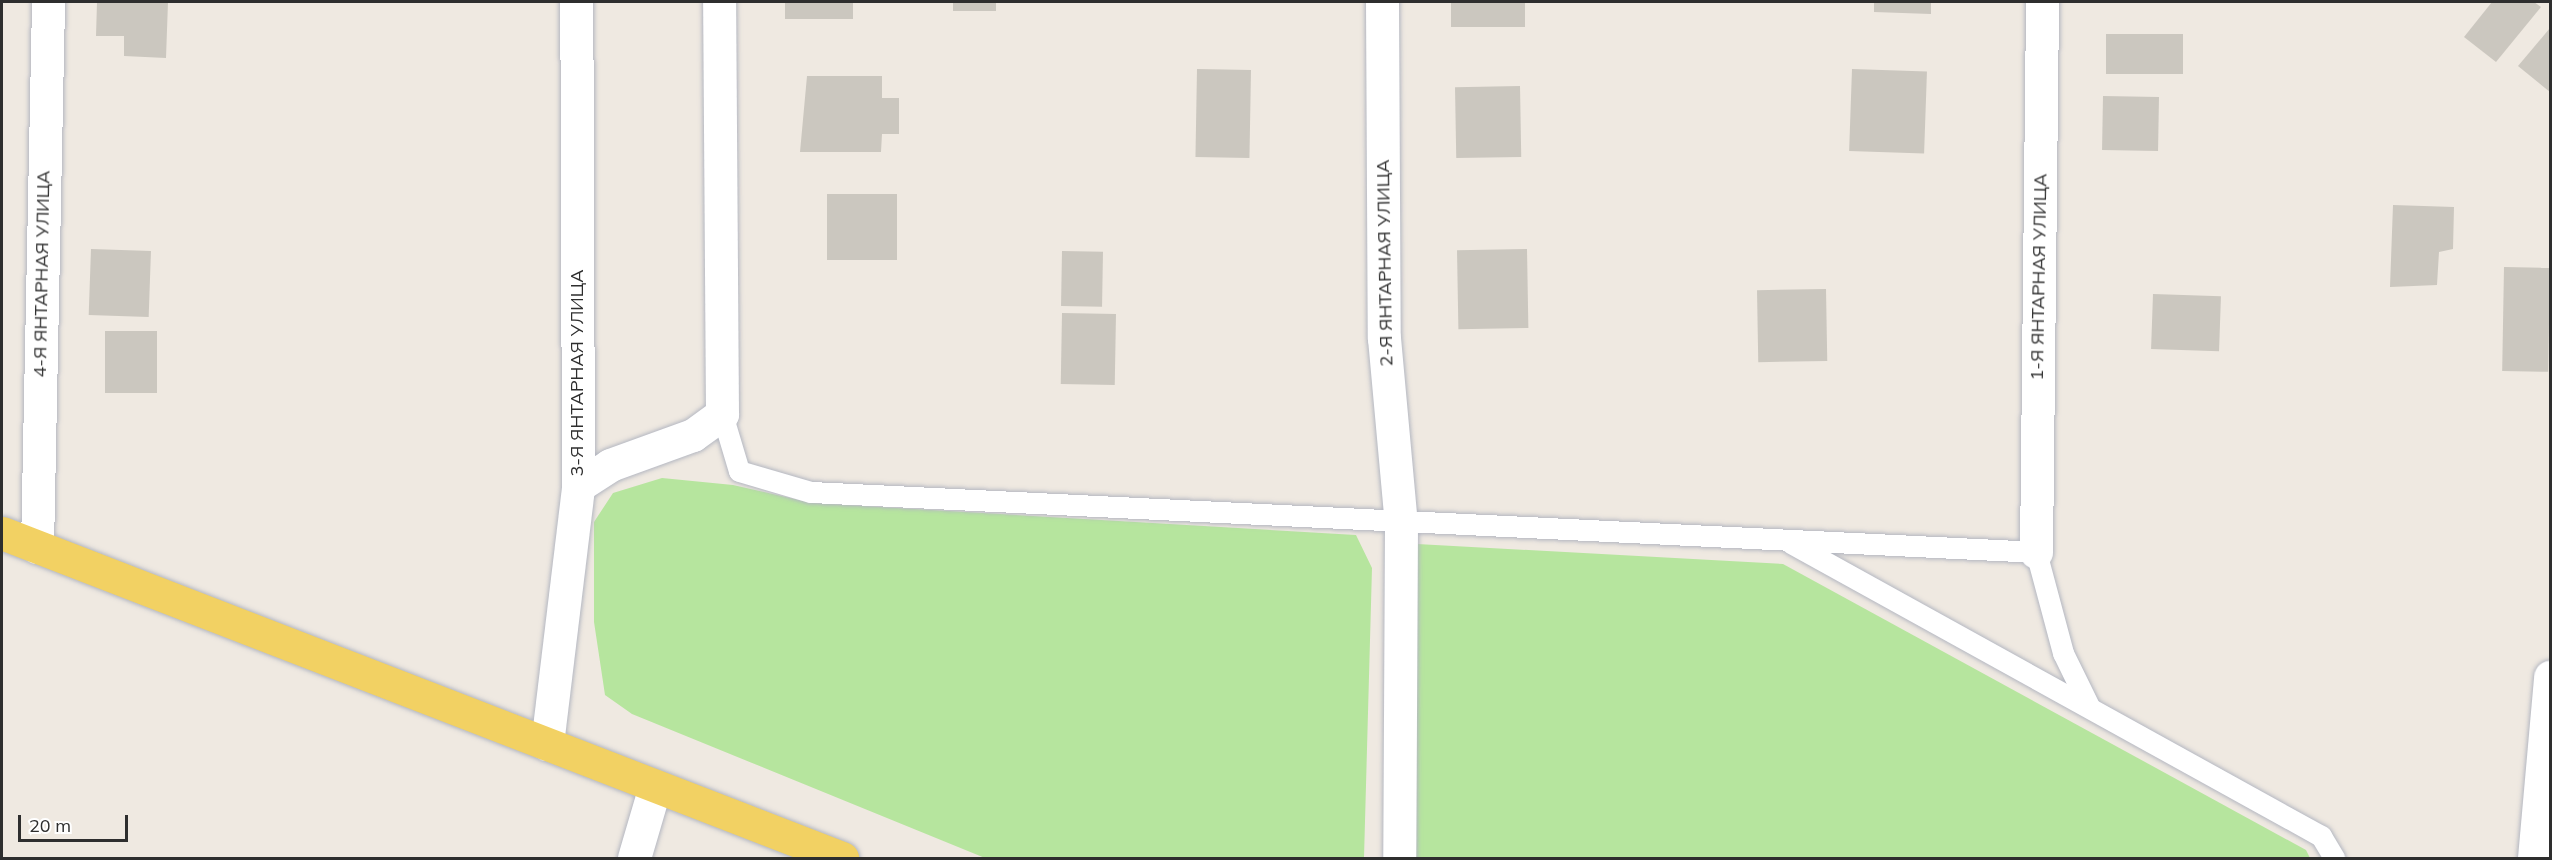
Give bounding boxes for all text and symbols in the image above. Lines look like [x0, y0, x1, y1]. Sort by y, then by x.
street label: 2-Я ЯНТАРНАЯ УЛИЦА [1372, 159, 1398, 367]
street label: 4-Я ЯНТАРНАЯ УЛИЦА [29, 170, 55, 378]
street label: 1-Я ЯНТАРНАЯ УЛИЦА [2026, 173, 2052, 381]
street label: 3-Я ЯНТАРНАЯ УЛИЦА [566, 270, 588, 476]
scale bar [21, 803, 130, 841]
text: 20 m [29, 814, 71, 837]

